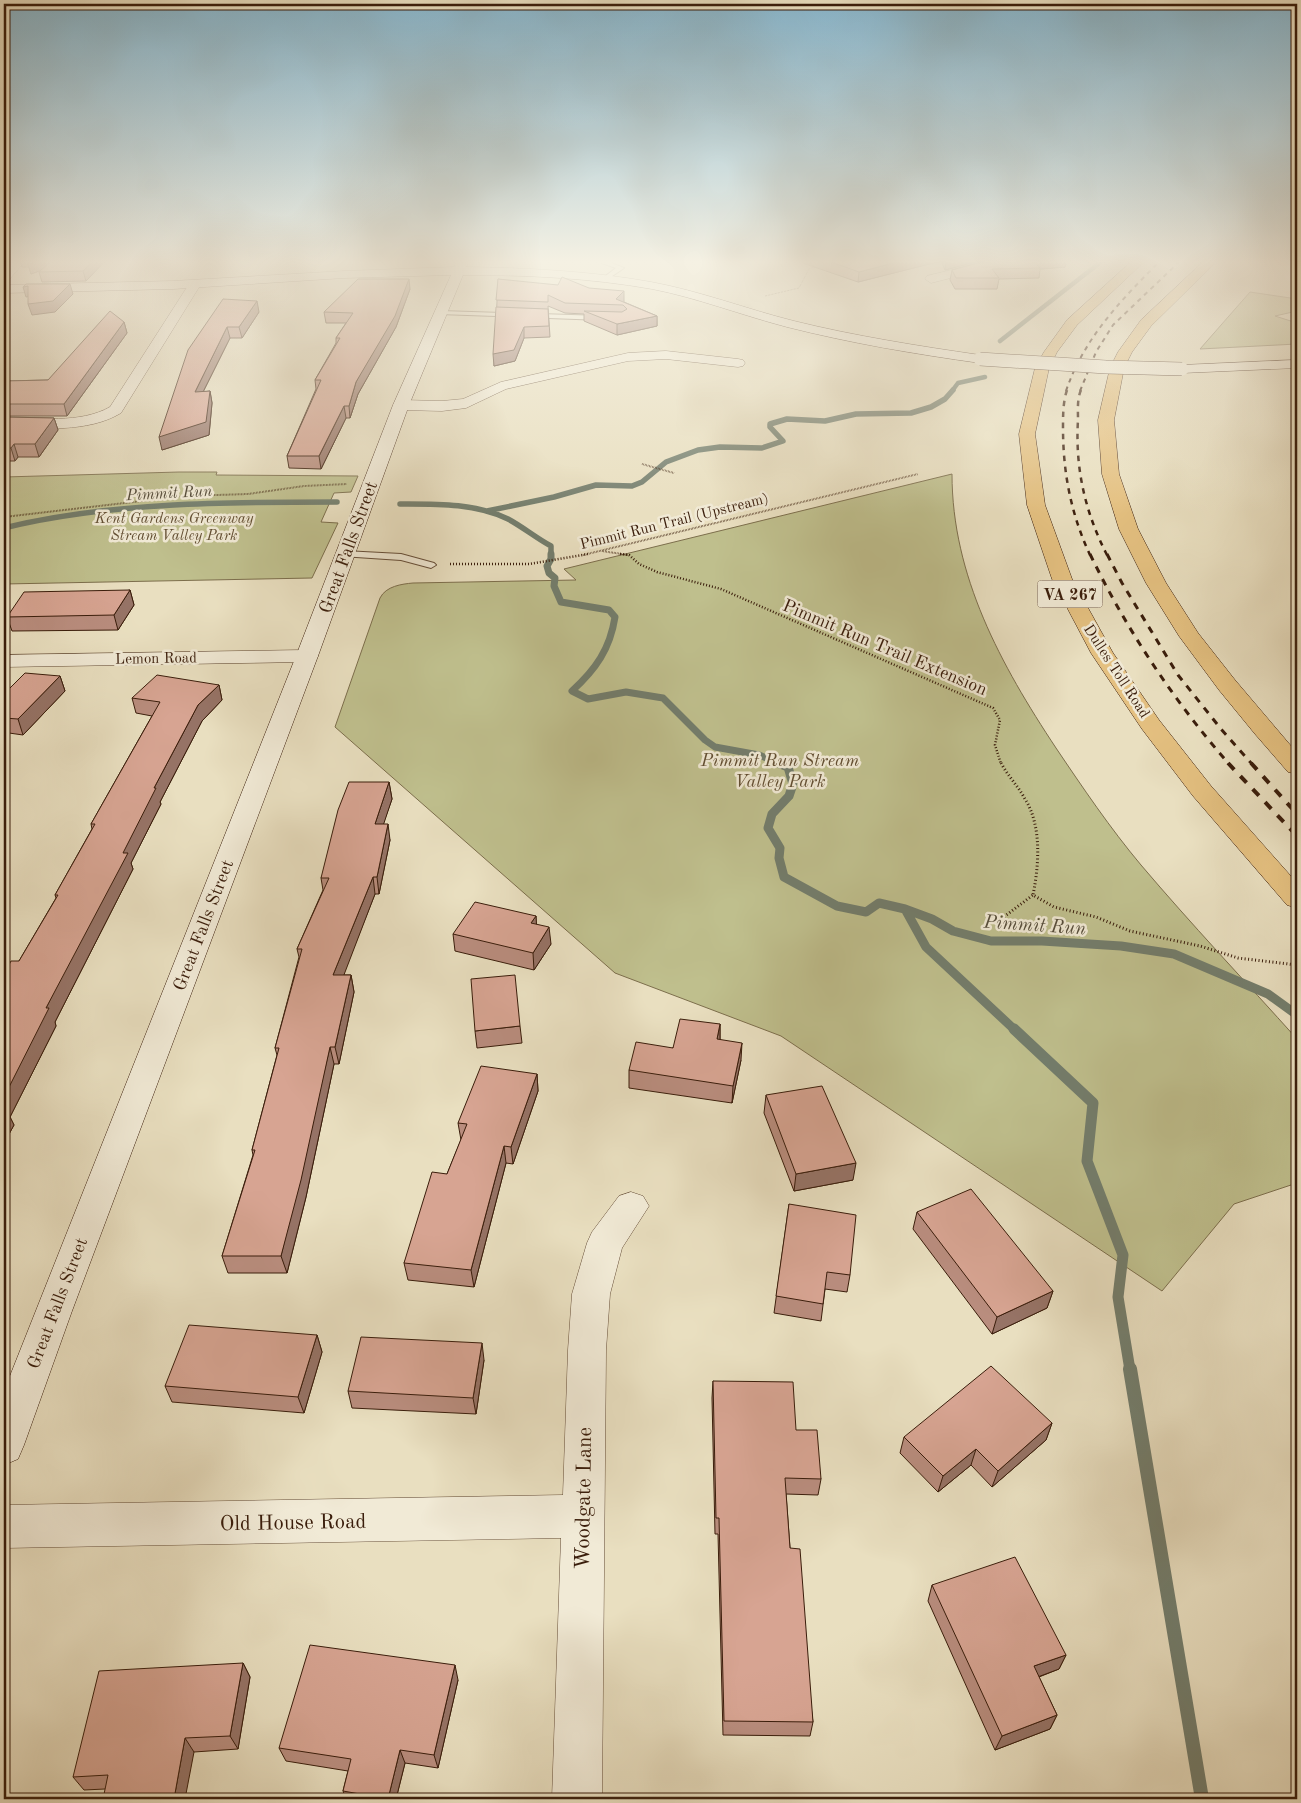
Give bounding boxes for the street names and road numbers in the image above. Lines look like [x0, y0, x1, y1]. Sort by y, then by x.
street label: Great Falls Street [317, 479, 381, 616]
street label: Pimmit Run Trail (Upstream) [578, 492, 770, 553]
road number: VA 267 [1038, 580, 1102, 608]
street label: Pimmit Run Trail Extension [780, 597, 990, 699]
street label: Dulles Toll Road [1080, 622, 1152, 721]
street label: Lemon Road [115, 651, 197, 668]
street label: Great Falls Street [171, 857, 237, 993]
street label: Great Falls Street [25, 1235, 91, 1371]
street label: Woodgate Lane [573, 1427, 596, 1569]
street label: Old House Road [219, 1512, 367, 1535]

